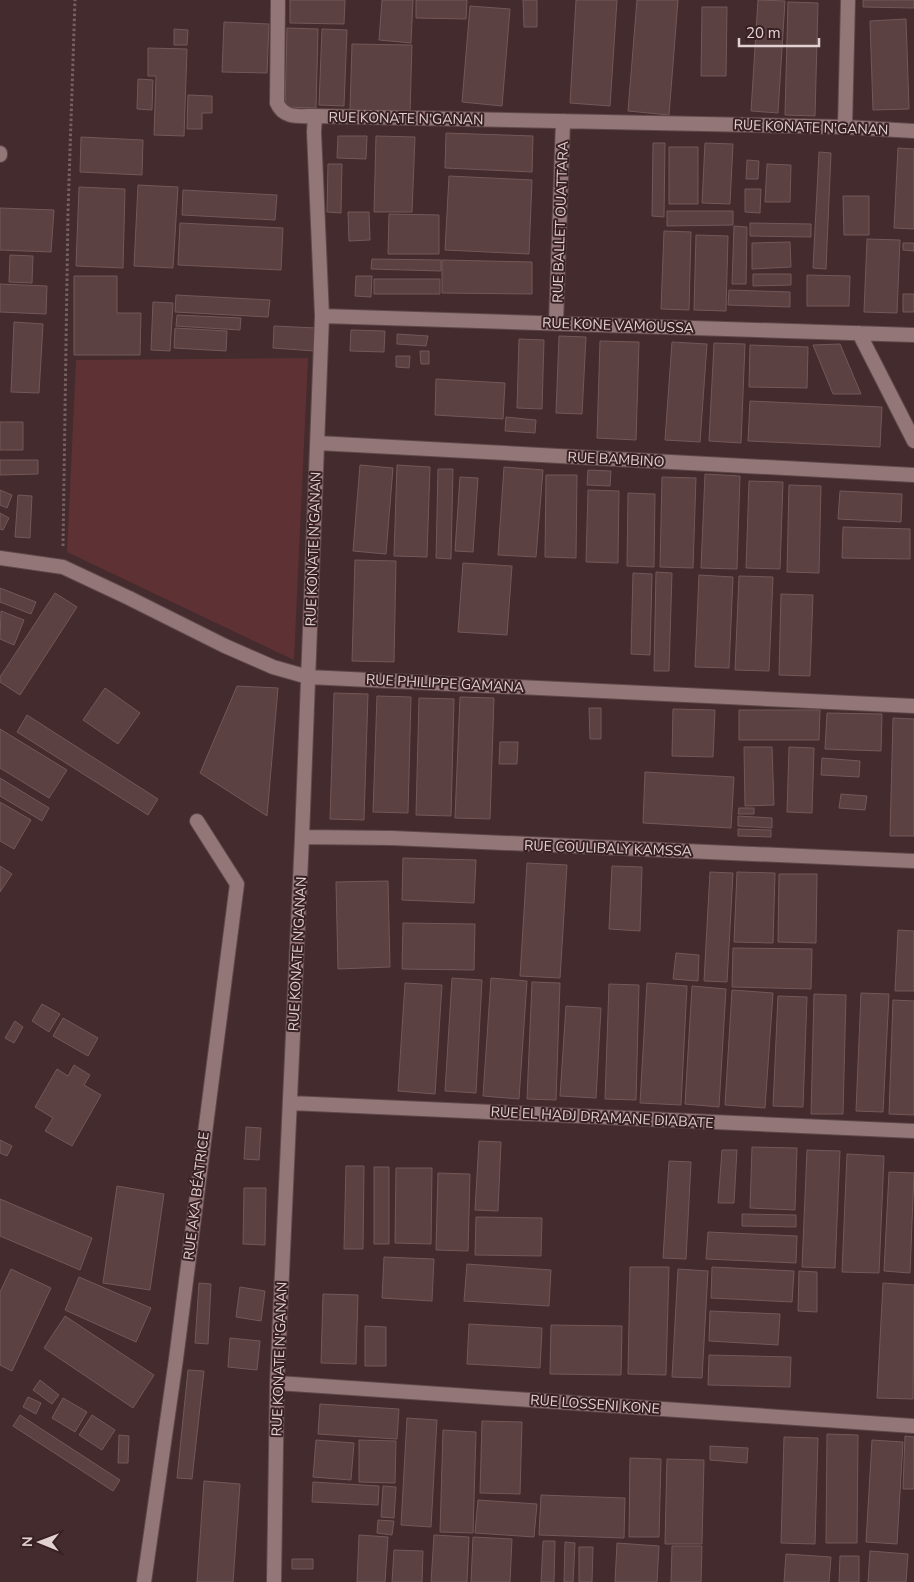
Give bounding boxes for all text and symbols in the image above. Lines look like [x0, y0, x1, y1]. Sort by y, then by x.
scale bar [739, 15, 819, 47]
text: 20 m [746, 23, 781, 43]
street label: RUE KONATE N'GANAN [328, 108, 484, 129]
street label: RUE KONATE N'GANAN [733, 115, 889, 140]
street label: RUE BALLET OUATTARA [548, 141, 573, 303]
street label: RUE KONE VAMOUSSA [542, 313, 694, 338]
street label: RUE BAMBINO [567, 447, 665, 472]
street label: RUE KONATE N'GANAN [301, 471, 326, 627]
street label: RUE PHILIPPE GAMANA [365, 670, 524, 697]
street label: RUE COULIBALY KAMSSA [524, 836, 692, 861]
street label: RUE KONATE N'GANAN [284, 876, 311, 1032]
street label: RUE EL HADJ DRAMANE DIABATE [490, 1102, 714, 1133]
street label: RUE AKA BÉATRICE [179, 1131, 214, 1261]
street label: RUE KONATE N'GANAN [267, 1281, 292, 1437]
street label: RUE LOSSENI KONE [530, 1390, 660, 1418]
north arrow [15, 1517, 65, 1567]
text: N [18, 1536, 37, 1547]

